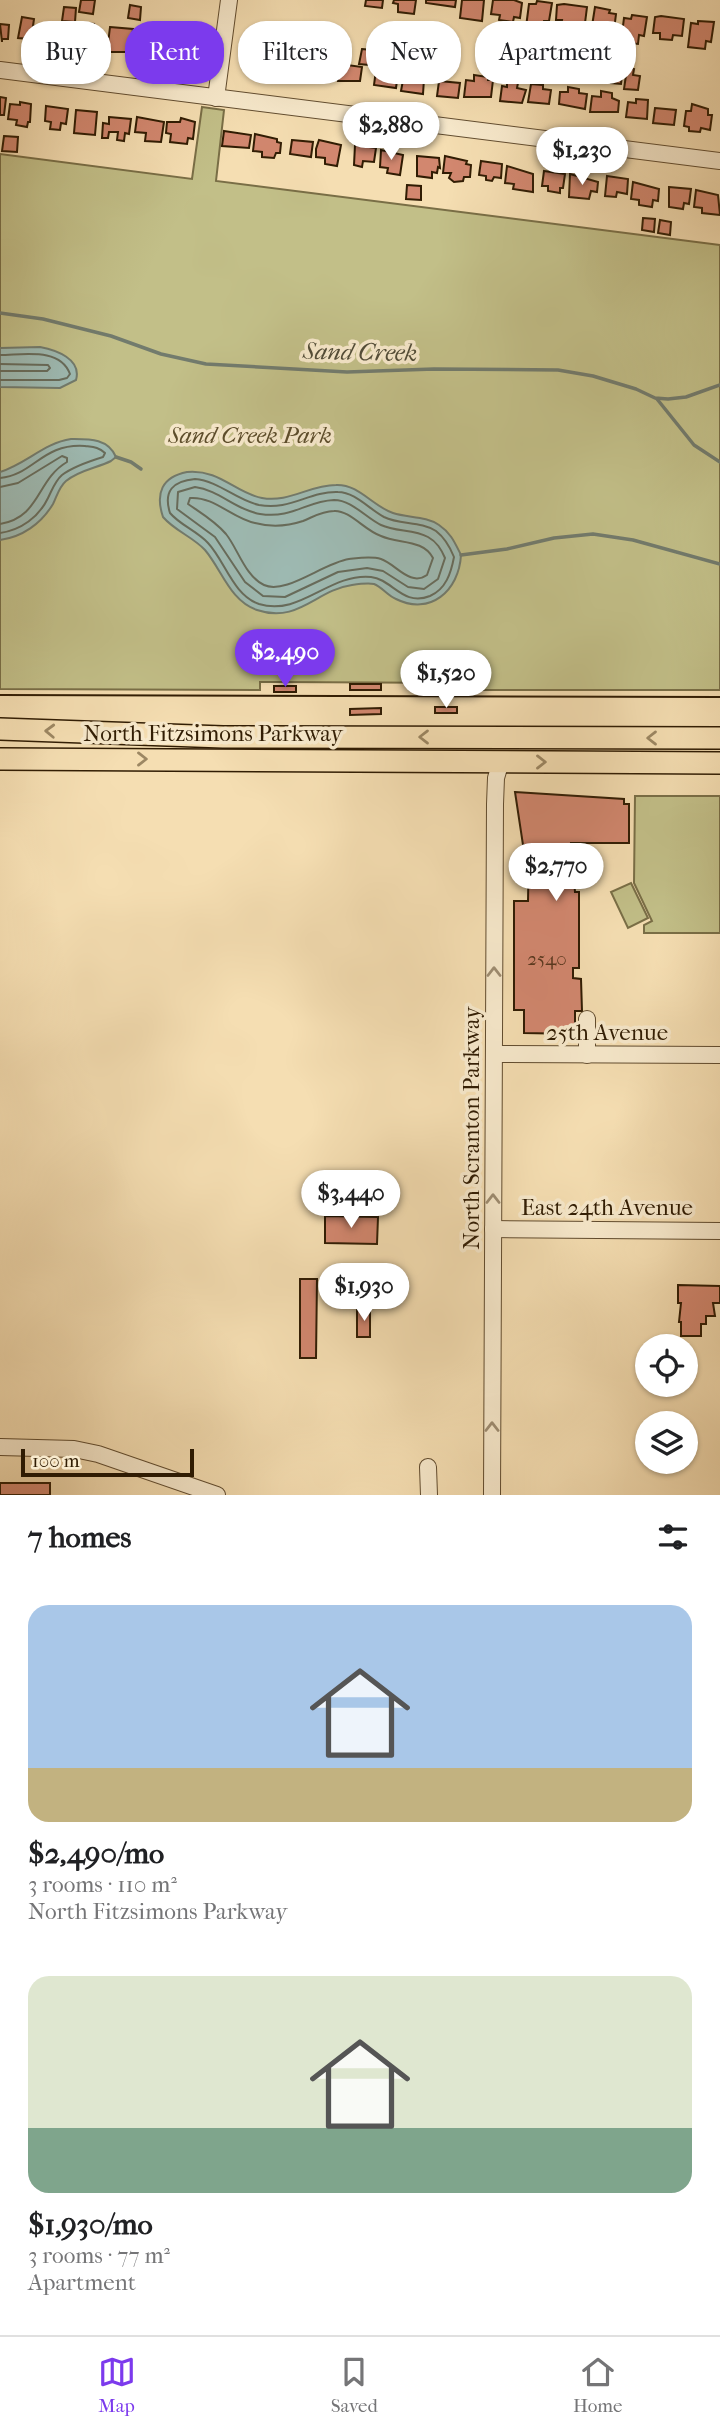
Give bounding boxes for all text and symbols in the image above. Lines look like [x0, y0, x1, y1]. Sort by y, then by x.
chip: Buy [21, 21, 111, 84]
chip: Rent [125, 21, 224, 84]
chip: Filters [238, 21, 352, 84]
chip: New [366, 21, 461, 84]
chip: Apartment [475, 21, 636, 84]
pin: $2,880 [334, 102, 448, 162]
text: $2,880 [358, 111, 424, 138]
pin: $1,230 [525, 128, 639, 187]
text: $1,230 [552, 136, 612, 163]
water label: Sand Creek [302, 337, 417, 367]
park label: Sand Creek Park [167, 422, 332, 449]
pin: $2,490 [228, 630, 342, 689]
text: $2,490 [251, 638, 319, 665]
pin: $1,520 [389, 650, 503, 710]
text: $1,520 [416, 659, 476, 686]
street label: North Fitzsimons Parkway [83, 720, 344, 747]
one-way arrow [44, 723, 55, 738]
one-way arrow [419, 729, 429, 745]
one-way arrow [646, 730, 657, 746]
one-way arrow [137, 751, 147, 767]
one-way arrow [535, 754, 546, 769]
pin: $2,770 [499, 844, 613, 903]
text: $2,770 [525, 852, 587, 879]
house number: 2540 [527, 948, 567, 970]
one-way arrow [486, 966, 502, 977]
street label: North Scranton Parkway [458, 1006, 485, 1250]
street label: 25th Avenue [546, 1019, 668, 1046]
pin: $3,440 [294, 1170, 408, 1230]
text: $3,440 [317, 1179, 385, 1206]
one-way arrow [485, 1194, 501, 1204]
street label: East 24th Avenue [521, 1194, 693, 1221]
pin: $1,930 [307, 1264, 421, 1323]
text: $1,930 [334, 1272, 394, 1299]
map controls [635, 1334, 698, 1474]
button: locate [635, 1334, 698, 1397]
button: layers [635, 1411, 698, 1474]
one-way arrow [484, 1421, 500, 1432]
scale bar [21, 1446, 194, 1478]
text: 100 m [32, 1450, 80, 1472]
icon: filters [654, 1518, 692, 1556]
text: 7 homes [28, 1520, 131, 1555]
icon: home [297, 1650, 423, 1776]
text: $2,490/mo [28, 1836, 164, 1871]
text: 3 rooms · 110 m² [28, 1871, 177, 1898]
text: North Fitzsimons Parkway [28, 1898, 288, 1925]
icon: home [297, 2021, 423, 2147]
text: $1,930/mo [28, 2207, 153, 2242]
text: 3 rooms · 77 m² [28, 2242, 170, 2269]
text: Apartment [28, 2269, 136, 2296]
tab: Map [98, 2353, 136, 2417]
tab: Saved [331, 2353, 378, 2417]
tab: Home [573, 2353, 622, 2417]

